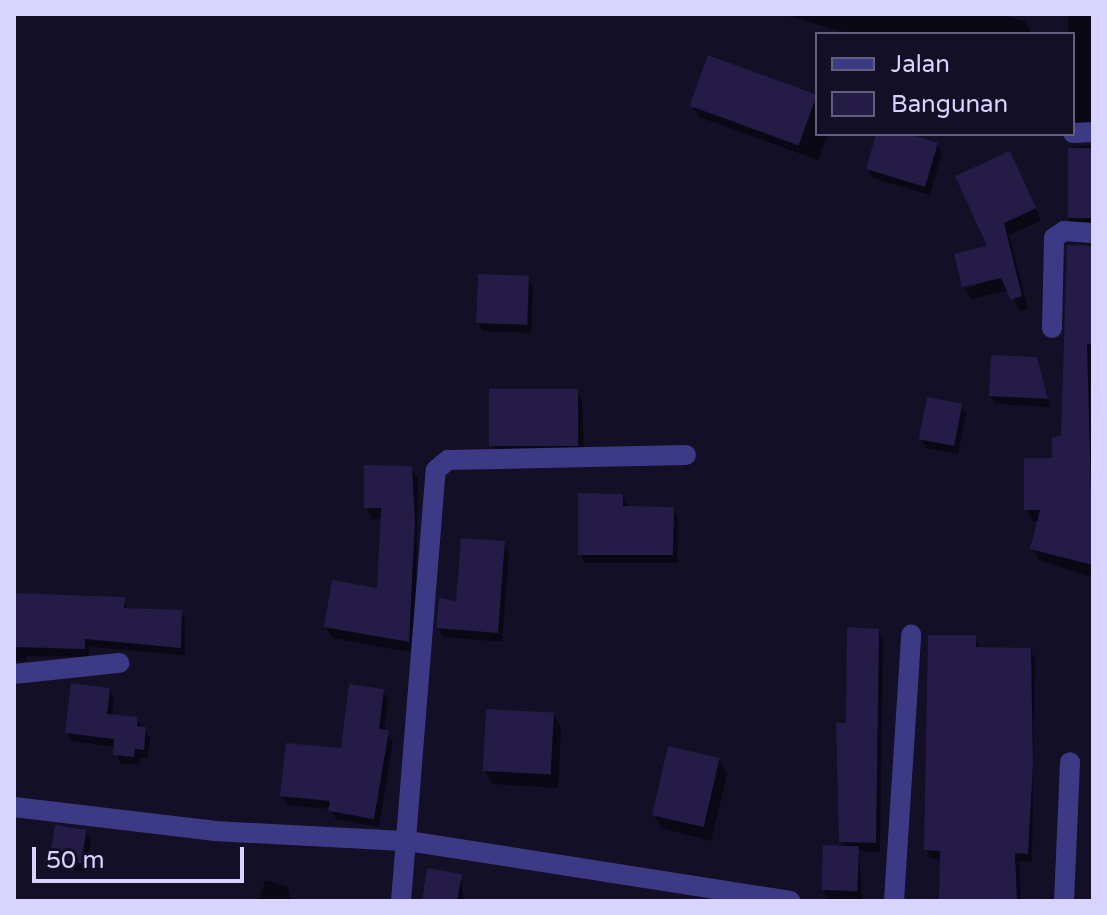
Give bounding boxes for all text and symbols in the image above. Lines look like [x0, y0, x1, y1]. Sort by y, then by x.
legend [815, 32, 1075, 136]
text: Jalan [891, 50, 950, 79]
text: Bangunan [891, 90, 1008, 119]
scale bar [36, 831, 248, 881]
text: 50 m [46, 846, 104, 875]

